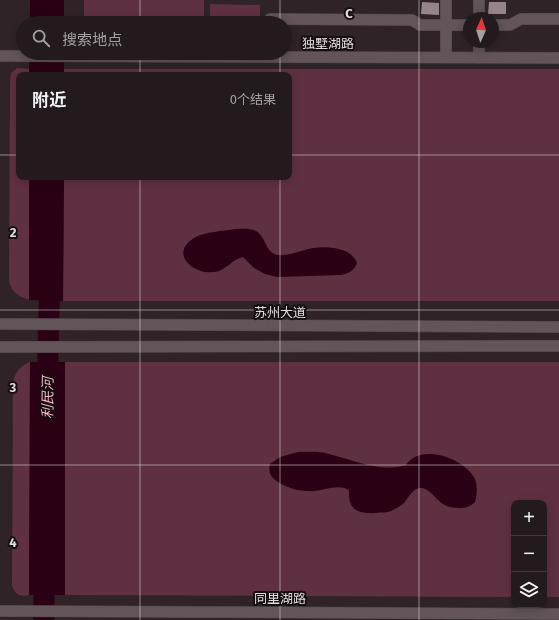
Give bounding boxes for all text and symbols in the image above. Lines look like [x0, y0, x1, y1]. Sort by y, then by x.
text: C [345, 6, 353, 21]
north arrow [463, 12, 499, 48]
search box [16, 16, 292, 60]
icon: search [30, 27, 52, 49]
text: 搜索地点 [62, 31, 122, 49]
street label: 独墅湖路 [302, 36, 354, 51]
text: 附近 [32, 90, 66, 111]
text: 0个结果 [230, 92, 276, 107]
text: 2 [10, 225, 17, 240]
street label: 苏州大道 [254, 305, 306, 320]
water label: 利民河 [39, 374, 57, 419]
text: 3 [9, 380, 17, 395]
map controls [511, 500, 547, 608]
button: + [511, 500, 547, 536]
text: 4 [9, 535, 17, 550]
button: − [511, 536, 547, 572]
button: layers [511, 572, 547, 608]
street label: 同里湖路 [254, 591, 306, 606]

